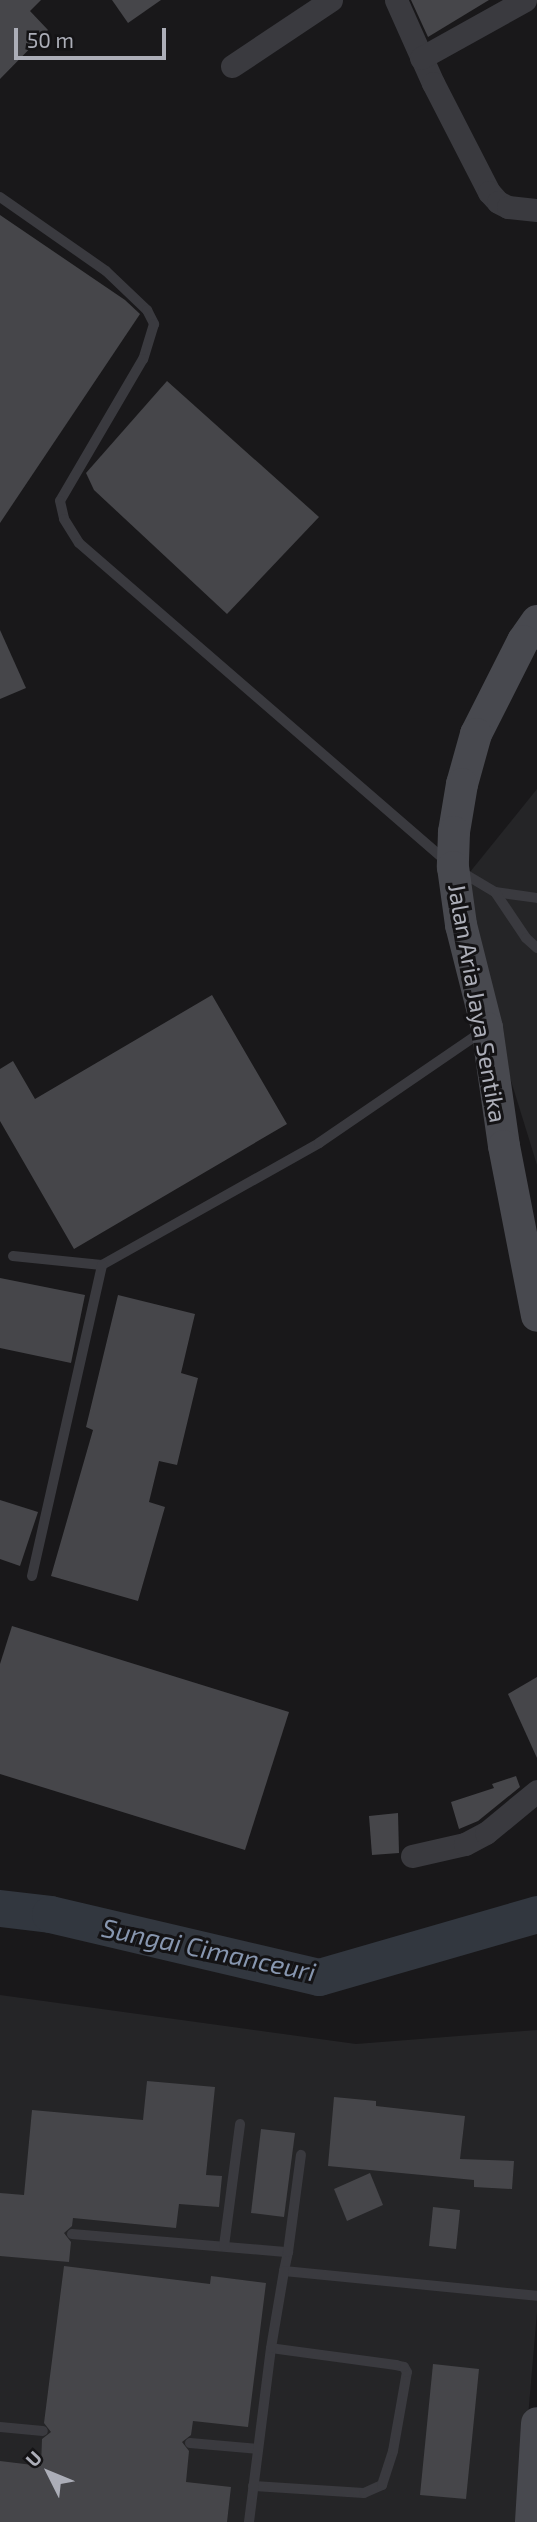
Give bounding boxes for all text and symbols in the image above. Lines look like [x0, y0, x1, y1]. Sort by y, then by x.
scale bar [18, 14, 170, 58]
text: 50 m [27, 27, 74, 52]
street label: Jalan Aria Jaya Sentika [443, 881, 513, 1125]
water label: Sungai Cimanceuri [99, 1911, 319, 1987]
north arrow [14, 2438, 84, 2508]
text: U [20, 2446, 46, 2471]

